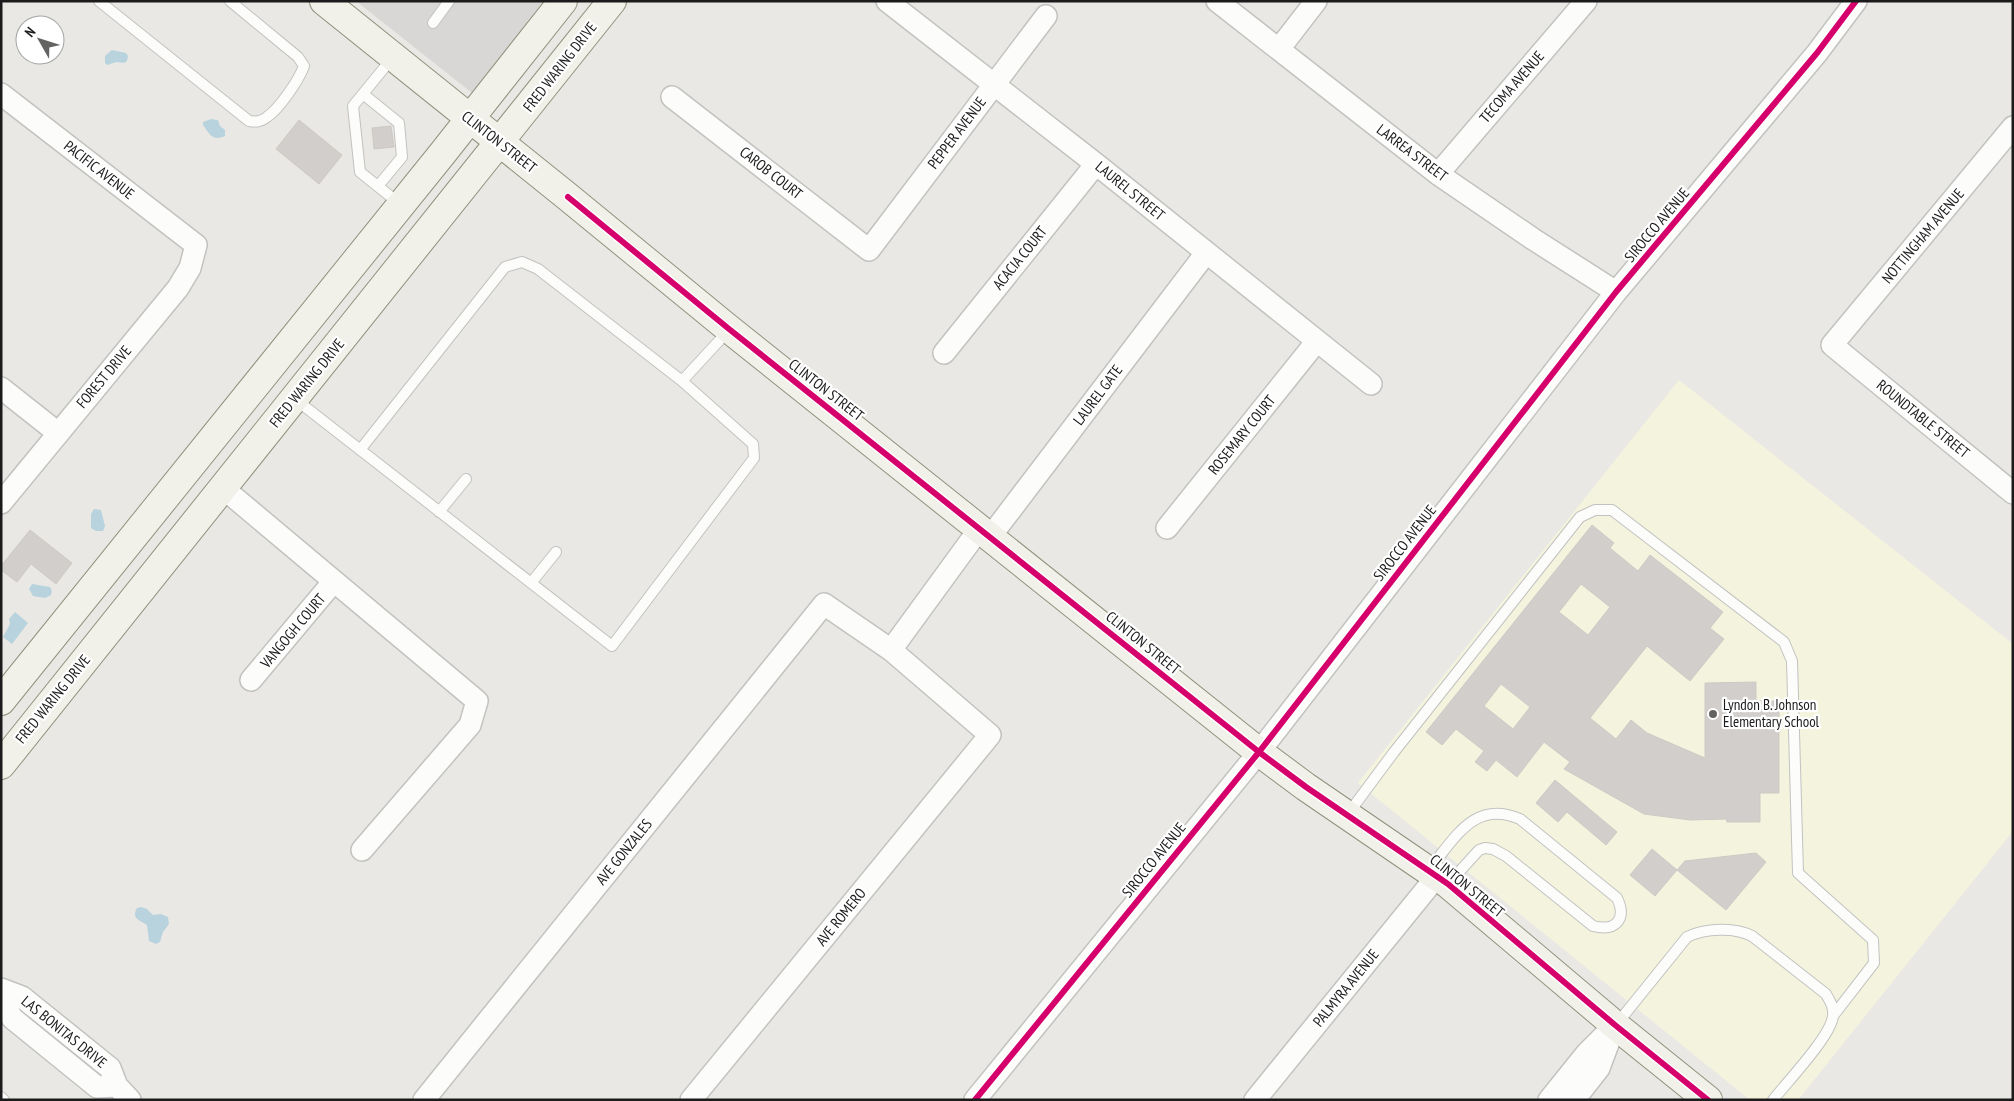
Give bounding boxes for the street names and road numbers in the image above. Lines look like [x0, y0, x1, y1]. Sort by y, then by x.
street label: FRED WARING DRIVE [519, 18, 601, 115]
street label: TECOMA AVENUE [1475, 47, 1548, 127]
street label: PEPPER AVENUE [923, 93, 990, 173]
street label: CLINTON STREET [458, 106, 541, 177]
street label: LARREA STREET [1373, 120, 1452, 186]
street label: PACIFIC AVENUE [60, 136, 138, 203]
street label: CAROB COURT [736, 142, 807, 203]
street label: LAUREL STREET [1092, 157, 1169, 224]
street label: SIROCCO AVENUE [1620, 184, 1693, 266]
street label: NOTTINGHAM AVENUE [1877, 184, 1968, 287]
street label: ACACIA COURT [988, 222, 1051, 293]
street label: FRED WARING DRIVE [265, 334, 348, 431]
street label: FOREST DRIVE [72, 342, 135, 412]
street label: CLINTON STREET [785, 354, 868, 425]
street label: LAUREL GATE [1069, 361, 1126, 429]
street label: ROUNDTABLE STREET [1873, 375, 1974, 462]
street label: ROSEMARY COURT [1204, 391, 1280, 478]
street label: SIROCCO AVENUE [1369, 501, 1440, 584]
street label: VANGOGH COURT [255, 589, 330, 673]
street label: CLINTON STREET [1102, 607, 1185, 679]
street label: FRED WARING DRIVE [11, 650, 94, 747]
street label: AVE GONZALES [591, 815, 656, 888]
street label: SIROCCO AVENUE [1118, 818, 1190, 901]
street label: CLINTON STREET [1426, 850, 1509, 922]
street label: AVE ROMERO [811, 884, 870, 950]
street label: PALMYRA AVENUE [1309, 945, 1383, 1030]
street label: LAS BONITAS DRIVE [18, 991, 111, 1072]

